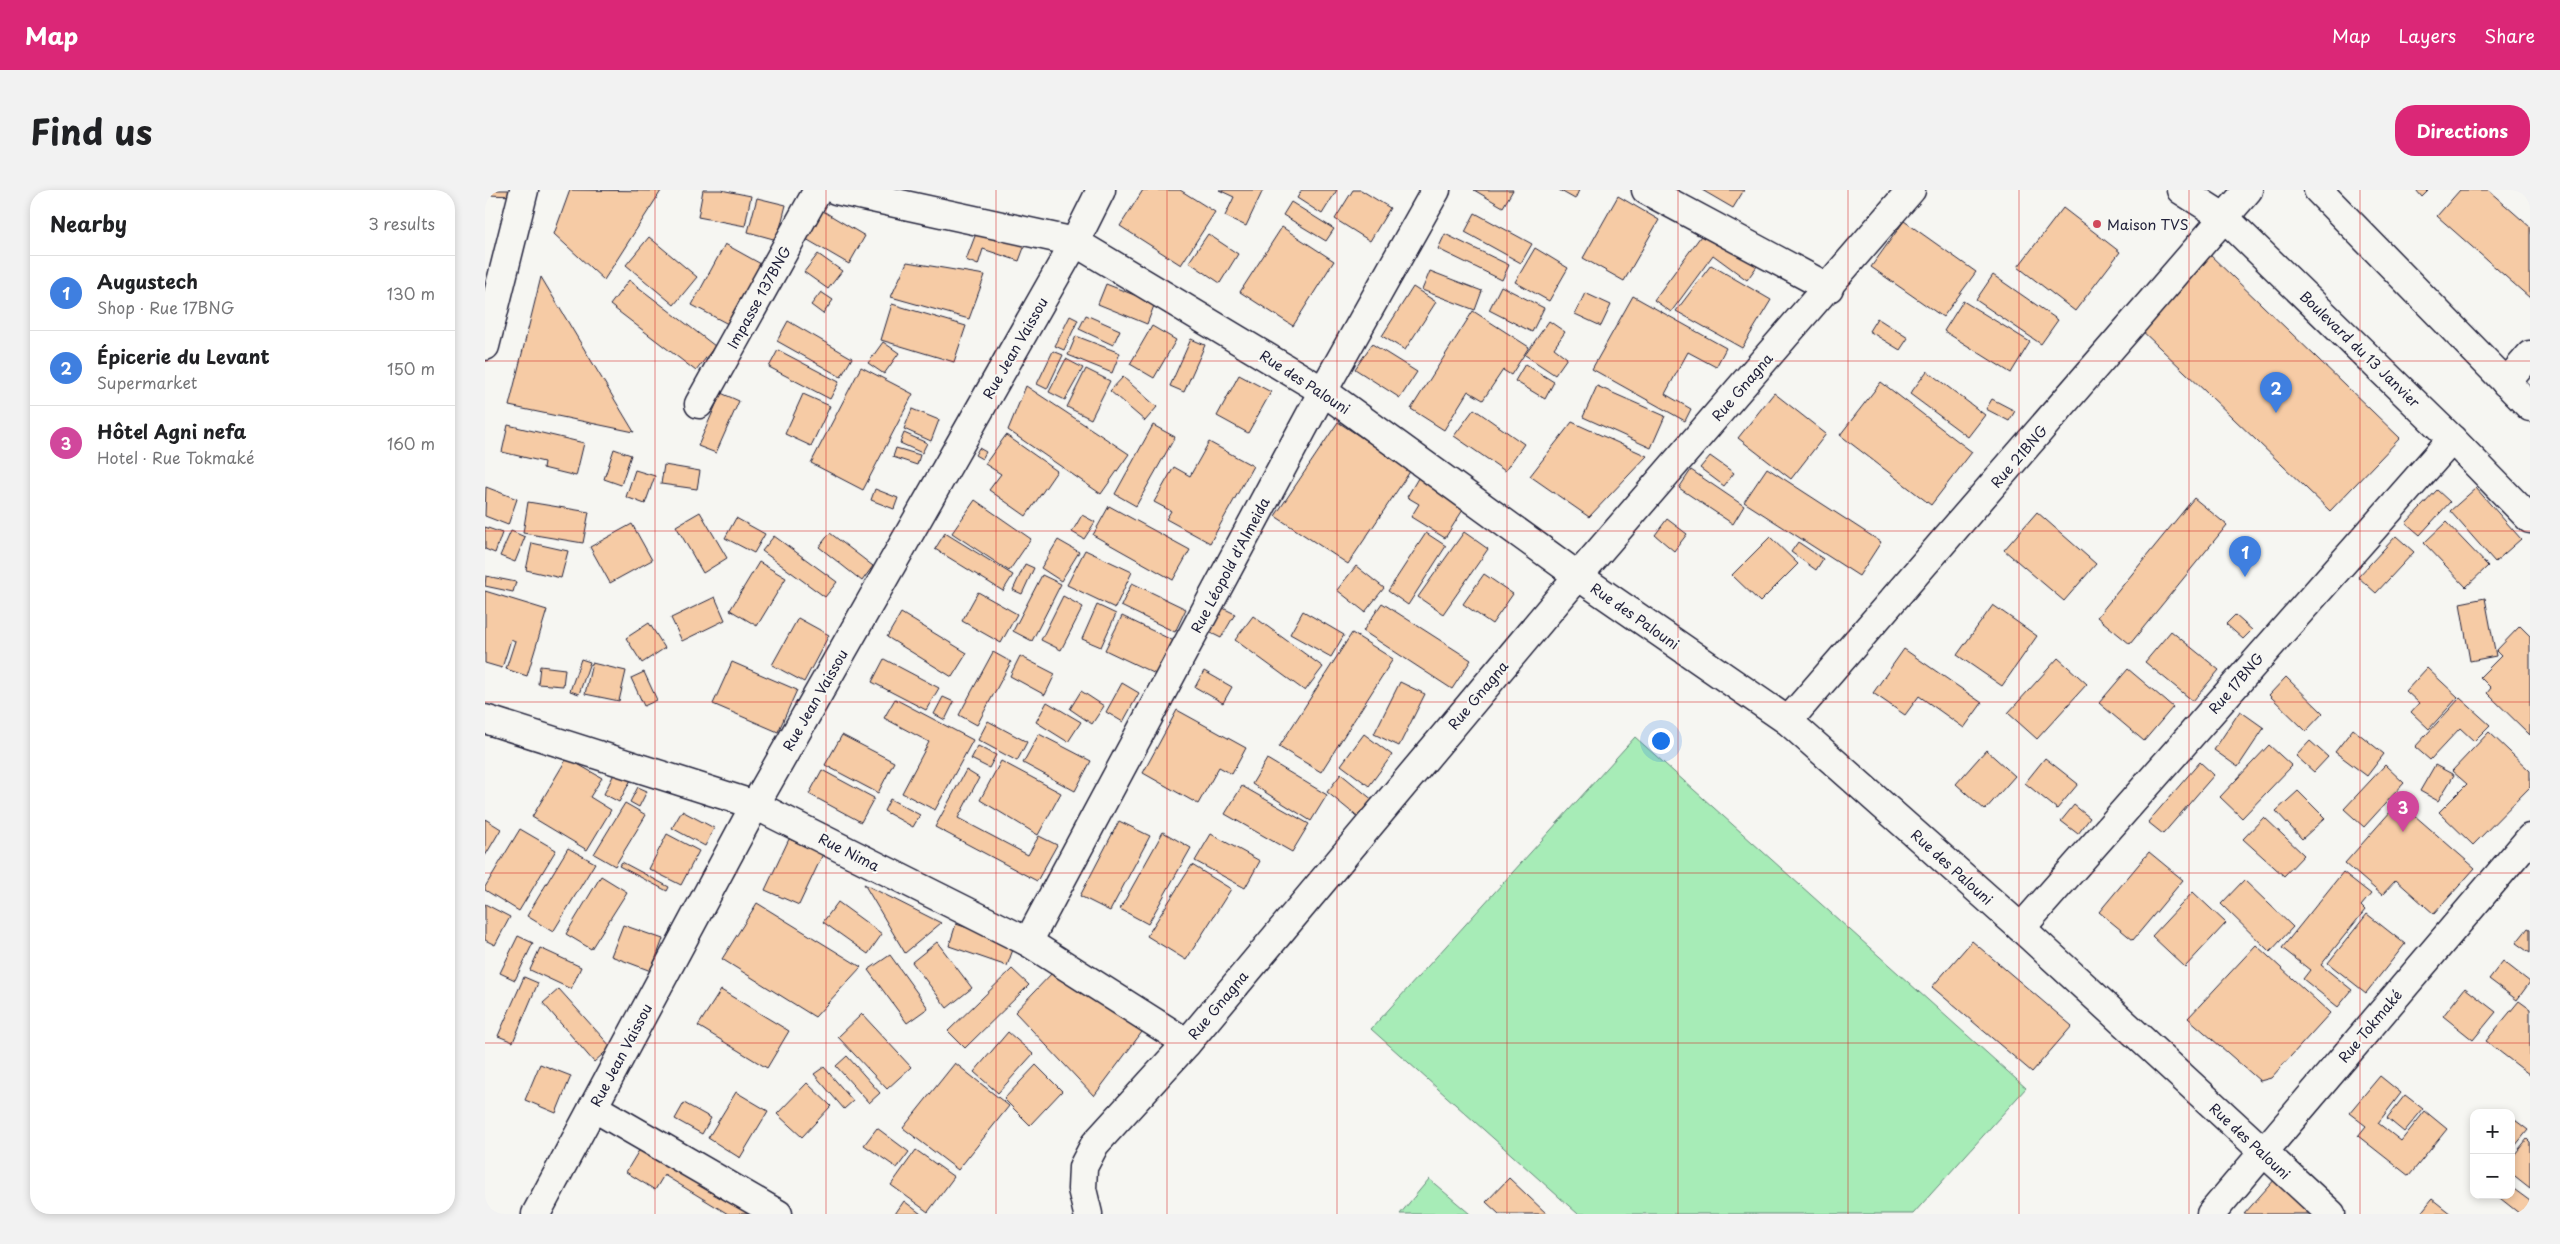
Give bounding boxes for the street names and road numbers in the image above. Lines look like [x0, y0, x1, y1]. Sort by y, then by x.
street label: Impasse 137BNG [722, 242, 796, 352]
street label: Boulevard du 13 Janvier [2295, 286, 2425, 412]
street label: Rue Jean Vaissou [977, 293, 1053, 403]
street label: Rue des Palouni [1256, 345, 1354, 419]
street label: Rue Gnagna [1707, 348, 1778, 426]
street label: Rue 21BNG [1986, 420, 2052, 492]
street label: Rue Léopold d'Almeida [1185, 493, 1275, 636]
street label: Rue des Palouni [1586, 578, 1684, 654]
street label: Rue Jean Vaissou [777, 645, 853, 755]
street label: Rue 17BNG [2203, 648, 2269, 718]
street label: Rue Gnagna [1443, 656, 1513, 734]
street label: Rue des Palouni [1906, 824, 1998, 910]
street label: Rue Nima [815, 828, 883, 876]
street label: Rue Gnagna [1183, 966, 1253, 1044]
street label: Rue Tokmaké [2333, 985, 2407, 1067]
street label: Rue Jean Vaissou [585, 1000, 657, 1110]
street label: Rue des Palouni [2205, 1098, 2295, 1184]

